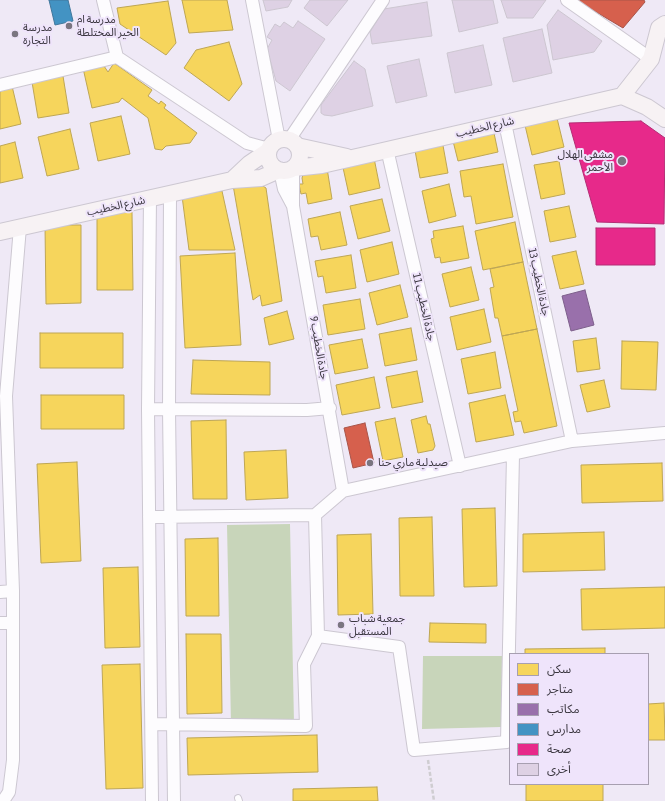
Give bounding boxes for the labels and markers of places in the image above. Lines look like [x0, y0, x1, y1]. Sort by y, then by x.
place label: مدرسة ام الخير المختلطة [77, 13, 139, 39]
place label: مدرسة التجارة [23, 21, 52, 47]
marker: مدرسة ام الخير المختلطة [64, 21, 74, 31]
marker: مدرسة التجارة [10, 29, 20, 39]
place label: مشفى الهلال الأحمر [558, 148, 613, 174]
marker: مشفى الهلال الأحمر [616, 155, 628, 167]
place label: صيدلية ماري حنا [378, 456, 448, 470]
marker: صيدلية ماري حنا [365, 458, 375, 468]
place label: جمعية شباب المستقبل [349, 612, 405, 638]
marker: جمعية شباب المستقبل [336, 620, 346, 630]

